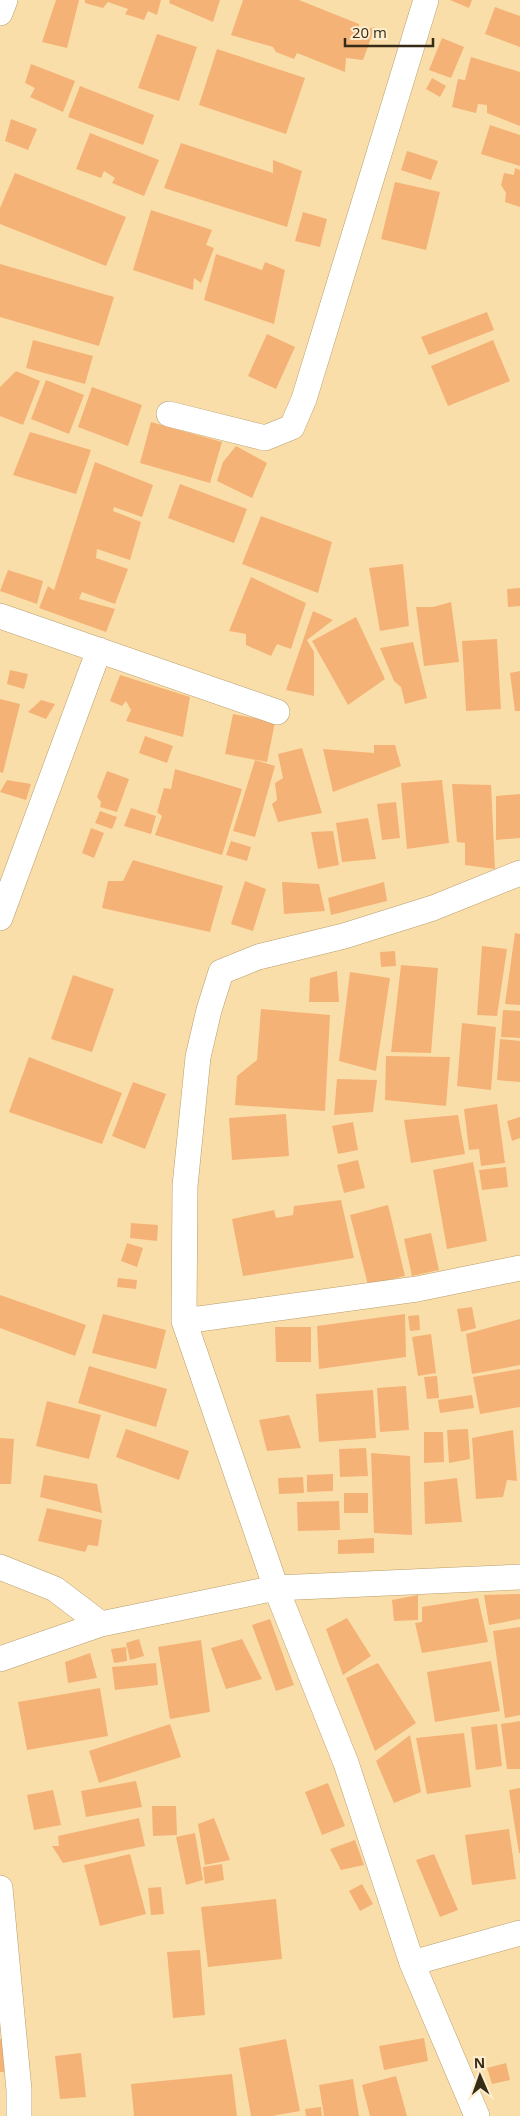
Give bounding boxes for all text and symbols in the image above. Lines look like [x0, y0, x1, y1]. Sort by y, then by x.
scale bar [345, 15, 432, 47]
text: 20 m [352, 22, 387, 42]
north arrow [455, 2051, 505, 2101]
text: N [474, 2053, 486, 2072]

